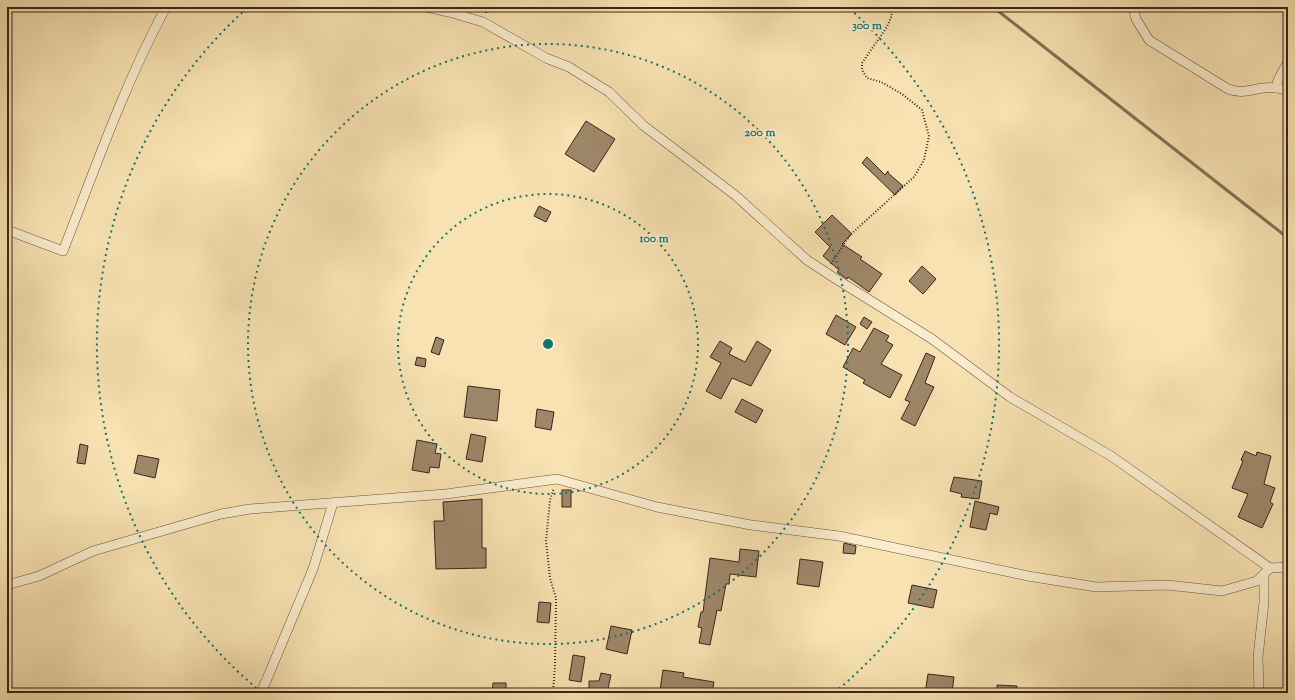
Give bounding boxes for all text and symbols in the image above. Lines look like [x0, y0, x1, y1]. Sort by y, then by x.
text: 300 m [852, 17, 882, 35]
text: 200 m [745, 124, 775, 142]
text: 100 m [638, 230, 669, 248]
centre of rings [541, 337, 555, 351]

